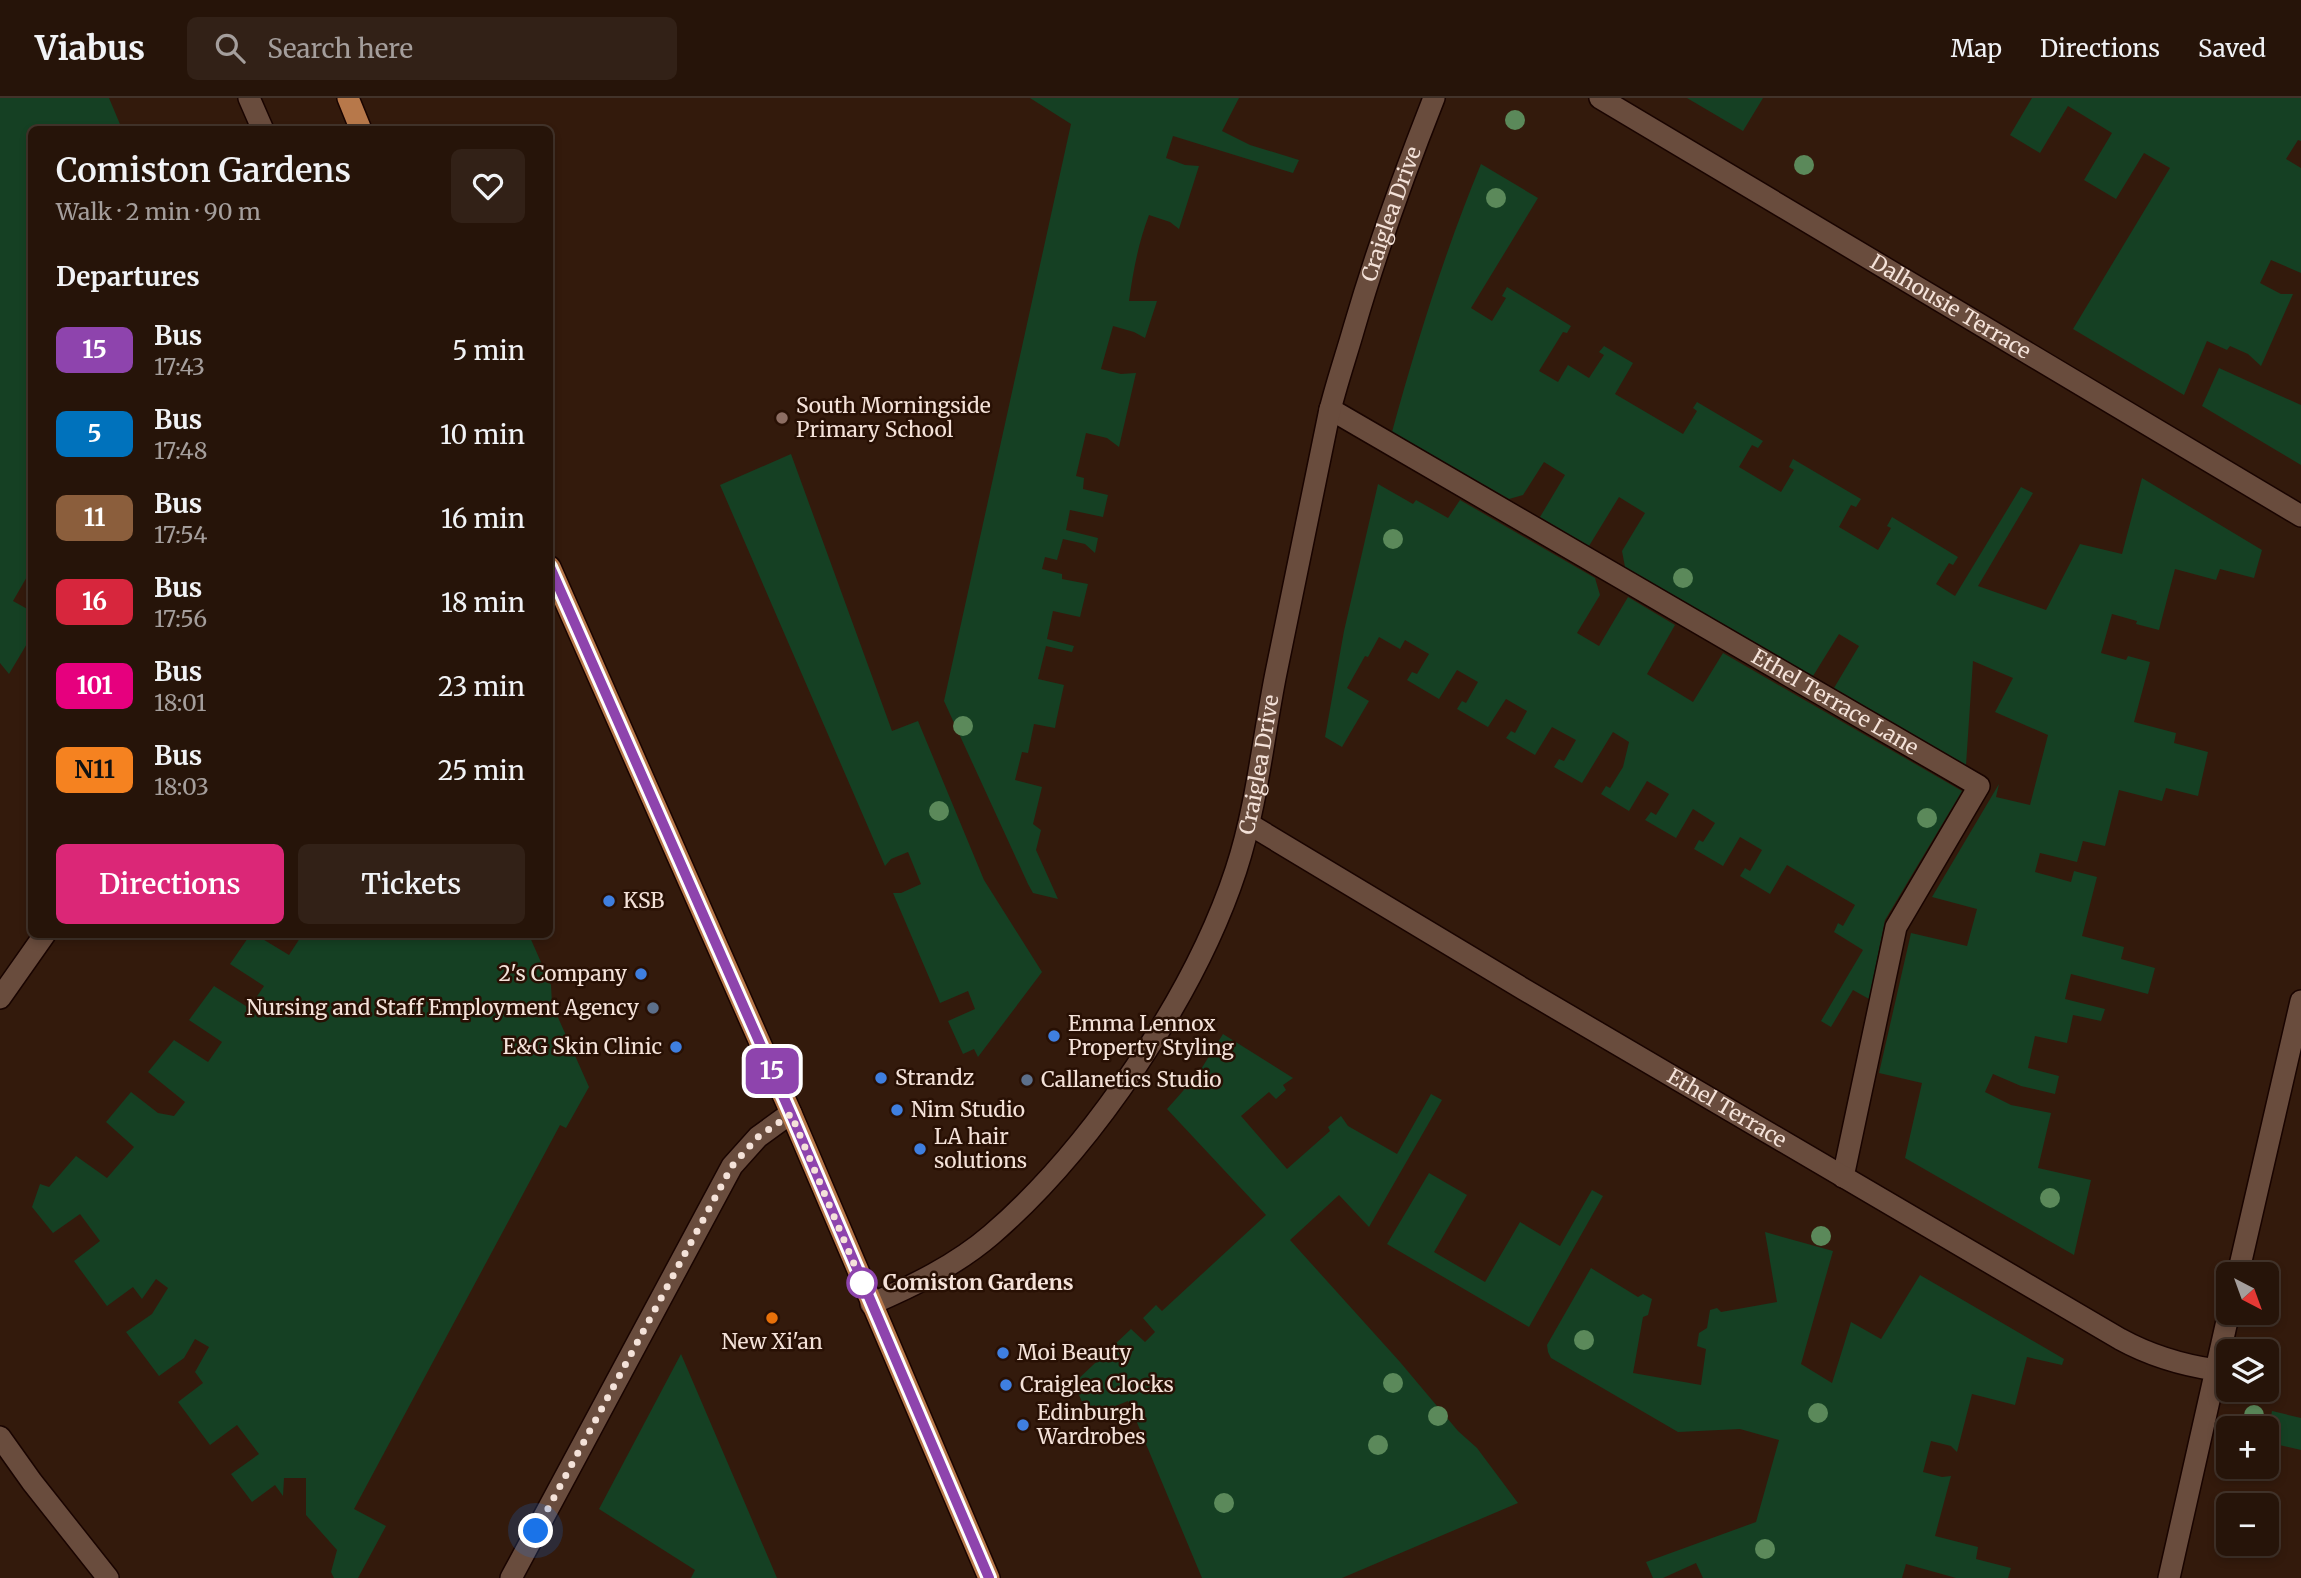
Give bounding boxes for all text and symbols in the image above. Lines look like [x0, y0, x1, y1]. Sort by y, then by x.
search box [187, 17, 677, 80]
text: Viabus [35, 28, 145, 69]
icon: search [211, 29, 249, 67]
text: Search here [267, 32, 413, 65]
text: Map [1951, 33, 2002, 64]
text: Directions [2040, 33, 2160, 64]
text: Saved [2198, 33, 2266, 64]
street label: Craiglea Drive [1355, 142, 1427, 285]
button: heart [451, 149, 525, 223]
text: Comiston Gardens [56, 150, 351, 191]
text: Walk · 2 min · 90 m [56, 197, 261, 226]
street label: Dalhousie Terrace [1866, 248, 2036, 365]
text: Departures [56, 260, 200, 293]
text: Bus [154, 319, 202, 352]
text: 15 [82, 334, 107, 365]
text: 5 min [452, 334, 525, 367]
text: 17:43 [154, 352, 205, 381]
place label: South Morningside Primary School [796, 392, 991, 443]
text: Bus [154, 403, 202, 436]
marker: South Morningside Primary School [774, 410, 790, 426]
text: 5 [87, 418, 102, 449]
text: 10 min [440, 418, 525, 451]
text: 17:48 [154, 436, 207, 465]
text: Bus [154, 487, 202, 520]
text: 11 [84, 502, 105, 533]
text: 16 min [441, 502, 525, 535]
text: 17:54 [154, 520, 207, 549]
text: Bus [154, 571, 202, 604]
text: 16 [82, 586, 107, 617]
text: 18 min [441, 586, 525, 619]
text: 17:56 [154, 604, 207, 633]
street label: Ethel Terrace Lane [1747, 643, 1924, 761]
text: Bus [154, 655, 202, 688]
text: 101 [76, 670, 113, 701]
text: 23 min [438, 670, 525, 703]
text: 18:01 [154, 688, 206, 717]
street label: Craiglea Drive [1233, 693, 1285, 837]
text: Bus [154, 739, 202, 772]
text: N11 [74, 754, 115, 785]
text: 25 min [438, 754, 525, 787]
text: 18:03 [154, 772, 209, 801]
button: Directions [56, 844, 284, 924]
button: Tickets [298, 844, 525, 924]
place label: KSB [623, 887, 664, 914]
marker: KSB [601, 893, 617, 909]
place label: 2's Company [499, 960, 628, 987]
marker: 2's Company [633, 966, 649, 982]
place label: Nursing and Staff Employment Agency [246, 994, 640, 1021]
marker: Nursing and Staff Employment Agency [645, 1000, 661, 1016]
place label: Emma Lennox Property Styling [1068, 1010, 1234, 1061]
marker: Emma Lennox Property Styling [1046, 1028, 1062, 1044]
place label: E&G Skin Clinic [503, 1033, 662, 1060]
marker: E&G Skin Clinic [668, 1039, 684, 1055]
line badge: 15 [740, 1048, 804, 1094]
text: 15 [760, 1055, 784, 1086]
street label: Ethel Terrace [1662, 1062, 1792, 1153]
place label: Strandz [895, 1064, 974, 1091]
place label: Callanetics Studio [1041, 1066, 1222, 1093]
marker: Strandz [873, 1070, 889, 1086]
marker: Callanetics Studio [1019, 1072, 1035, 1088]
place label: Nim Studio [911, 1096, 1025, 1123]
marker: Nim Studio [889, 1102, 905, 1118]
place label: LA hair solutions [934, 1123, 1027, 1174]
marker: LA hair solutions [912, 1141, 928, 1157]
north arrow [2216, 1262, 2278, 1325]
map controls [2216, 1262, 2279, 1556]
marker: Comiston Gardens [847, 1268, 877, 1298]
place label: Comiston Gardens [883, 1269, 1074, 1296]
marker: New Xi'an [764, 1310, 780, 1326]
place label: New Xi'an [721, 1328, 823, 1355]
place label: Moi Beauty [1017, 1339, 1132, 1366]
button: layers [2216, 1339, 2279, 1402]
marker: Moi Beauty [995, 1345, 1011, 1361]
place label: Craiglea Clocks [1020, 1371, 1174, 1398]
marker: Craiglea Clocks [998, 1377, 1014, 1393]
place label: Edinburgh Wardrobes [1036, 1399, 1146, 1450]
button: + [2216, 1416, 2279, 1479]
marker: Edinburgh Wardrobes [1015, 1417, 1031, 1433]
button: − [2216, 1493, 2279, 1556]
your location [518, 1513, 553, 1548]

